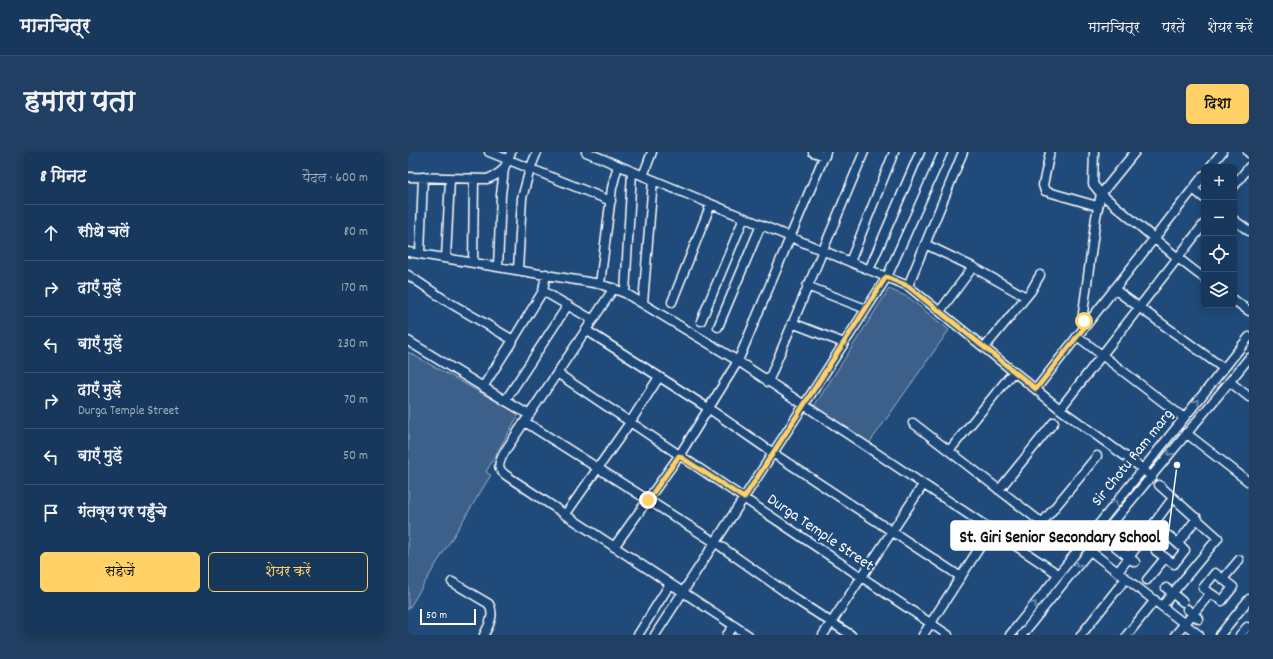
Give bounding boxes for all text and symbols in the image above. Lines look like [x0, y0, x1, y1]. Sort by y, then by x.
text: मानचित्र [20, 14, 90, 41]
text: मानचित्र [1088, 18, 1140, 38]
text: परतें [1162, 18, 1185, 38]
text: शेयर करें [1207, 18, 1253, 38]
text: हमारा पता [24, 84, 135, 124]
button: दिशा [1186, 84, 1249, 124]
map controls [1201, 164, 1237, 308]
button: + [1201, 164, 1237, 200]
text: 8 मिनट [40, 166, 86, 190]
text: पैदल · 600 m [302, 169, 368, 188]
button: − [1201, 200, 1237, 236]
icon: ahead [40, 222, 62, 244]
text: सीधे चलें [78, 222, 129, 244]
text: 80 m [344, 223, 368, 242]
button: locate [1201, 236, 1237, 272]
button: layers [1201, 272, 1237, 308]
icon: right [40, 278, 62, 300]
text: दाएँ मुड़ें [78, 278, 121, 300]
text: 170 m [341, 279, 368, 298]
route start [1075, 312, 1093, 330]
icon: left [40, 334, 62, 356]
text: बाएँ मुड़ें [78, 334, 122, 356]
text: 230 m [338, 335, 368, 354]
text: दाएँ मुड़ें [78, 380, 121, 402]
icon: right [40, 390, 62, 412]
text: 70 m [344, 391, 368, 410]
one-way arrow [1192, 399, 1199, 406]
text: Durga Temple Street [78, 402, 179, 421]
street label: Sir Chotu Ram marg [1086, 404, 1180, 512]
icon: left [40, 446, 62, 468]
text: बाएँ मुड़ें [78, 446, 122, 468]
text: 50 m [343, 447, 368, 466]
one-way arrow [1168, 449, 1175, 456]
street label: Durga Temple Street [762, 489, 878, 577]
route end [639, 491, 657, 509]
one-way arrow [1111, 501, 1118, 508]
icon: arrive [40, 502, 62, 524]
text: गंतव्य पर पहुँचे [78, 502, 167, 524]
callout: St. Giri Senior Secondary School [951, 521, 1168, 550]
text: St. Giri Senior Secondary School [960, 527, 1161, 551]
button: सहेजें [40, 552, 200, 592]
button: शेयर करें [208, 552, 368, 592]
one-way arrow [1076, 559, 1083, 566]
one-way arrow [1029, 602, 1036, 609]
scale bar [420, 607, 476, 626]
text: 50 m [426, 608, 447, 624]

